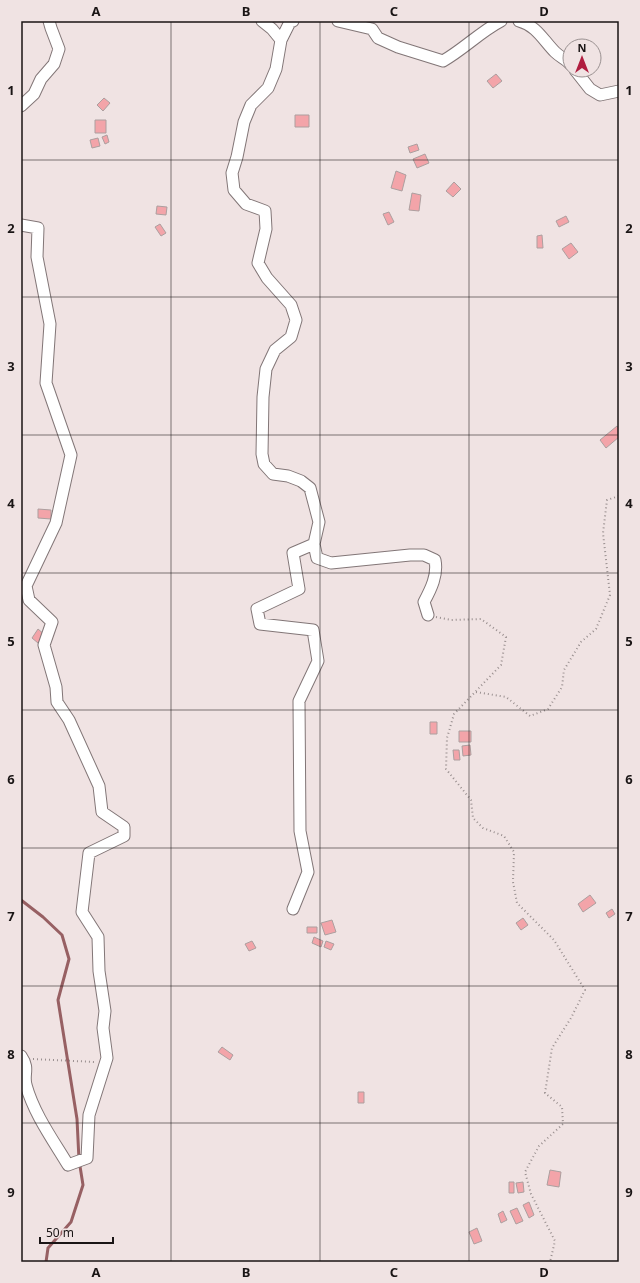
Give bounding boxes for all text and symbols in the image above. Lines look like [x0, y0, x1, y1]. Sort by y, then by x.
text: A [92, 2, 101, 20]
text: B [242, 2, 250, 20]
text: C [390, 2, 398, 20]
text: D [539, 2, 549, 20]
north arrow [562, 38, 602, 78]
text: N [578, 40, 586, 55]
text: 1 [7, 81, 15, 99]
text: 1 [625, 81, 633, 99]
text: 2 [7, 219, 15, 237]
text: 2 [625, 219, 633, 237]
text: 3 [7, 357, 15, 375]
text: 3 [625, 357, 633, 375]
text: 4 [7, 494, 15, 512]
text: 4 [625, 494, 633, 512]
text: 5 [7, 632, 15, 650]
text: 5 [625, 632, 633, 650]
text: 6 [7, 770, 15, 788]
text: 6 [625, 770, 633, 788]
text: 7 [7, 907, 15, 925]
text: 7 [625, 907, 633, 925]
text: 8 [7, 1045, 15, 1063]
text: 8 [625, 1045, 633, 1063]
text: 9 [7, 1183, 15, 1201]
text: 9 [625, 1183, 633, 1201]
scale bar [40, 1219, 113, 1245]
text: 50 m [46, 1224, 74, 1241]
text: A [92, 1263, 101, 1281]
text: B [242, 1263, 250, 1281]
text: C [390, 1263, 398, 1281]
text: D [539, 1263, 549, 1281]

